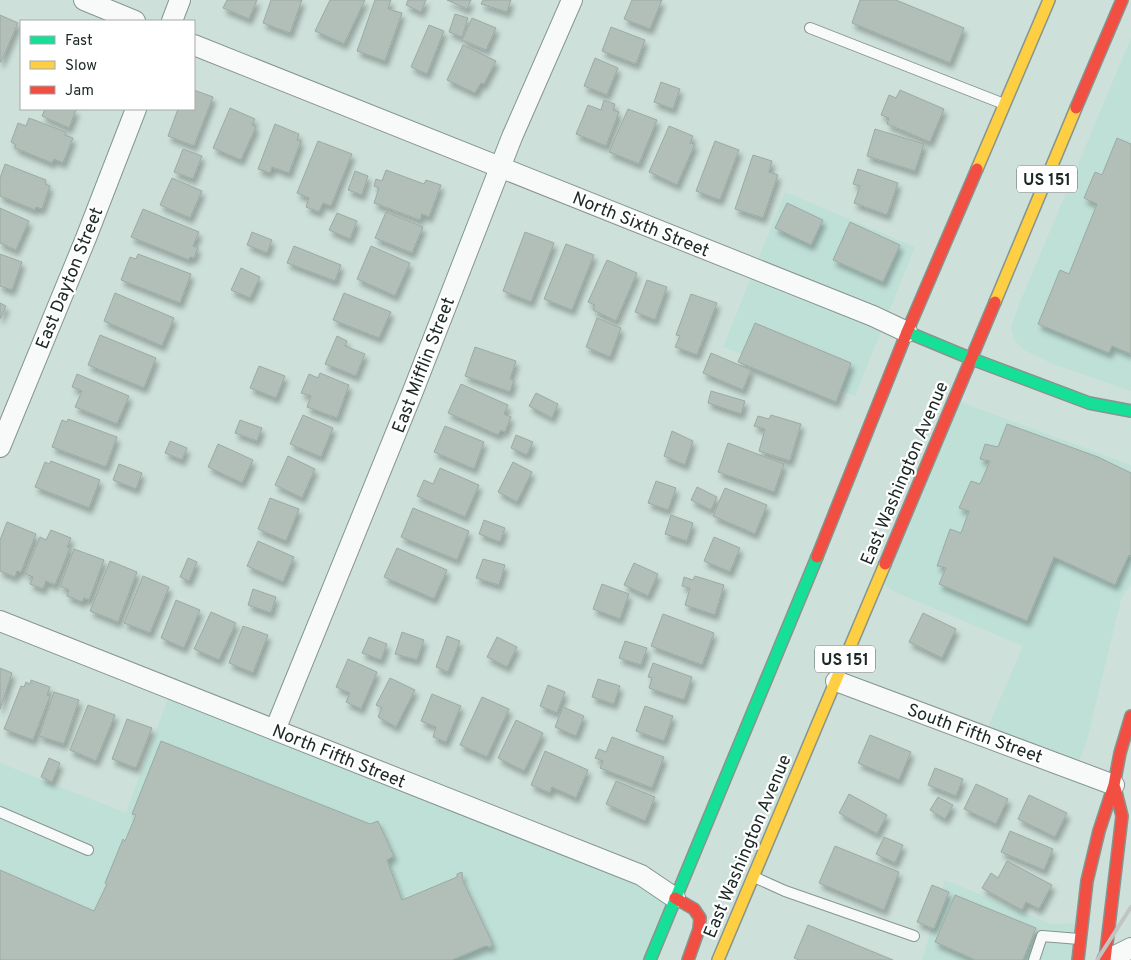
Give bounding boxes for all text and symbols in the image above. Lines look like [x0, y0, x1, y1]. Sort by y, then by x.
legend [20, 20, 195, 110]
text: Fast [65, 32, 93, 51]
text: Slow [65, 57, 97, 76]
text: Jam [65, 82, 94, 101]
road number: US 151 [1017, 165, 1077, 192]
street label: North Sixth Street [569, 187, 712, 263]
street label: East Dayton Street [31, 204, 109, 353]
street label: East Mifflin Street [388, 294, 461, 437]
street label: East Washington Avenue [856, 378, 955, 569]
road number: US 151 [815, 646, 875, 672]
street label: South Fifth Street [904, 699, 1045, 770]
street label: North Fifth Street [268, 720, 409, 795]
street label: East Washington Avenue [699, 751, 798, 942]

